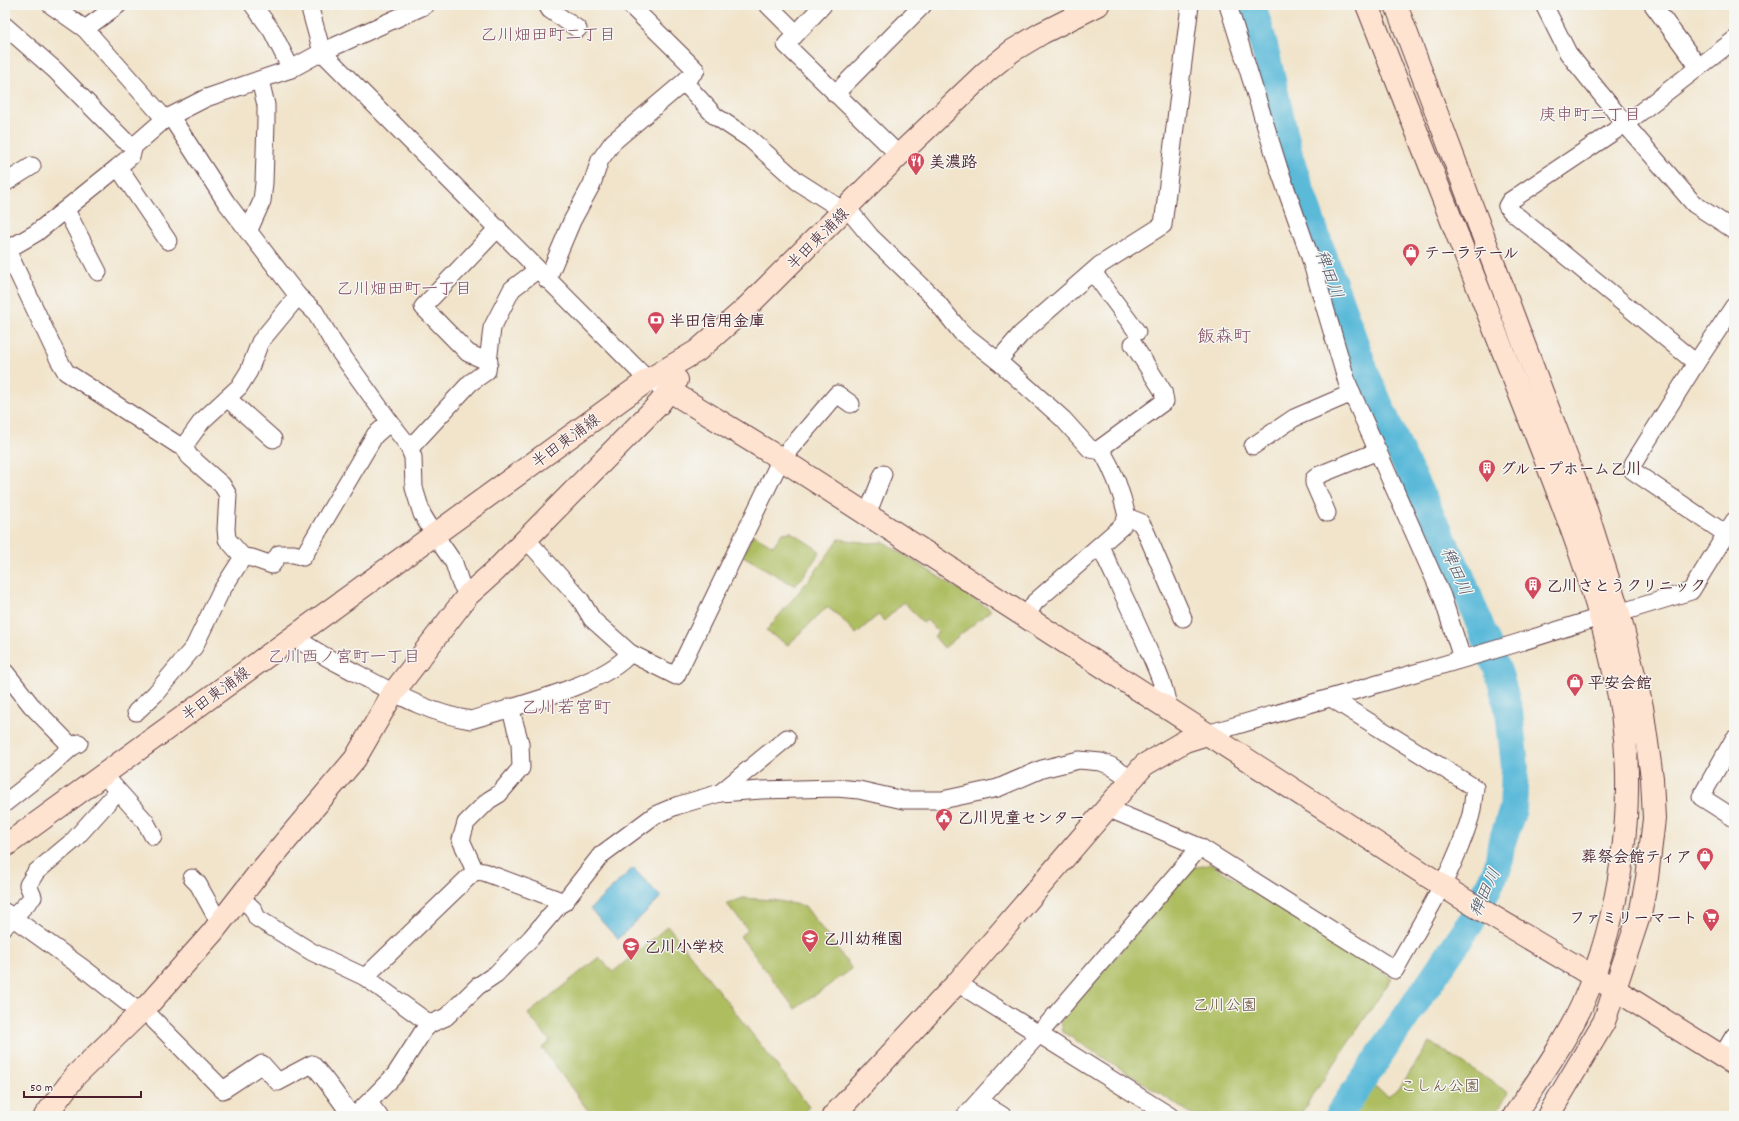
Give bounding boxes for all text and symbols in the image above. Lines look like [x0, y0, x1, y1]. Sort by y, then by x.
district label: 乙川畑田町二丁目 [480, 25, 616, 49]
district label: 庚申町二丁目 [1539, 105, 1641, 129]
restaurant icon: 美濃路 [906, 151, 926, 176]
place label: 美濃路 [929, 152, 977, 175]
street label: 半田東浦線 [782, 203, 855, 276]
shop icon: テーラテール [1401, 242, 1421, 267]
place label: テーラテール [1424, 243, 1519, 266]
water label: 稗田川 [1307, 247, 1347, 303]
district label: 乙川畑田町一丁目 [336, 279, 472, 303]
bank icon: 半田信用金庫 [646, 310, 666, 335]
place label: 半田信用金庫 [669, 311, 765, 334]
district label: 飯森町 [1197, 326, 1251, 351]
street label: 半田東浦線 [527, 409, 606, 475]
building icon: グループホーム乙川 [1477, 458, 1497, 483]
place label: グループホーム乙川 [1500, 459, 1642, 482]
water label: 稗田川 [1433, 544, 1476, 600]
building icon: 乙川さとうクリニック [1523, 575, 1543, 600]
place label: 乙川さとうクリニック [1546, 576, 1706, 599]
district label: 乙川西ノ宮町一丁目 [268, 647, 421, 671]
street label: 半田東浦線 [177, 662, 256, 728]
shop icon: 平安会館 [1565, 672, 1585, 697]
place label: 平安会館 [1588, 673, 1652, 696]
district label: 乙川若宮町 [521, 697, 611, 722]
public building icon: 乙川児童センター [934, 807, 954, 832]
place label: 乙川児童センター [957, 808, 1085, 831]
shop icon: 葬祭会館ティア [1695, 846, 1715, 871]
place label: 葬祭会館ティア [1581, 847, 1692, 870]
water label: 稗田川 [1465, 865, 1508, 921]
supermarket icon: ファミリーマート [1701, 907, 1721, 932]
place label: ファミリーマート [1569, 908, 1698, 931]
school or university icon: 乙川幼稚園 [800, 928, 820, 953]
place label: 乙川幼稚園 [823, 929, 903, 952]
school or university icon: 乙川小学校 [621, 936, 641, 961]
place label: 乙川小学校 [644, 937, 724, 960]
park label: 乙川公園 [1193, 995, 1257, 1018]
scale bar [24, 1073, 141, 1099]
park label: こしん公園 [1400, 1076, 1480, 1099]
text: 50 m [30, 1080, 53, 1097]

